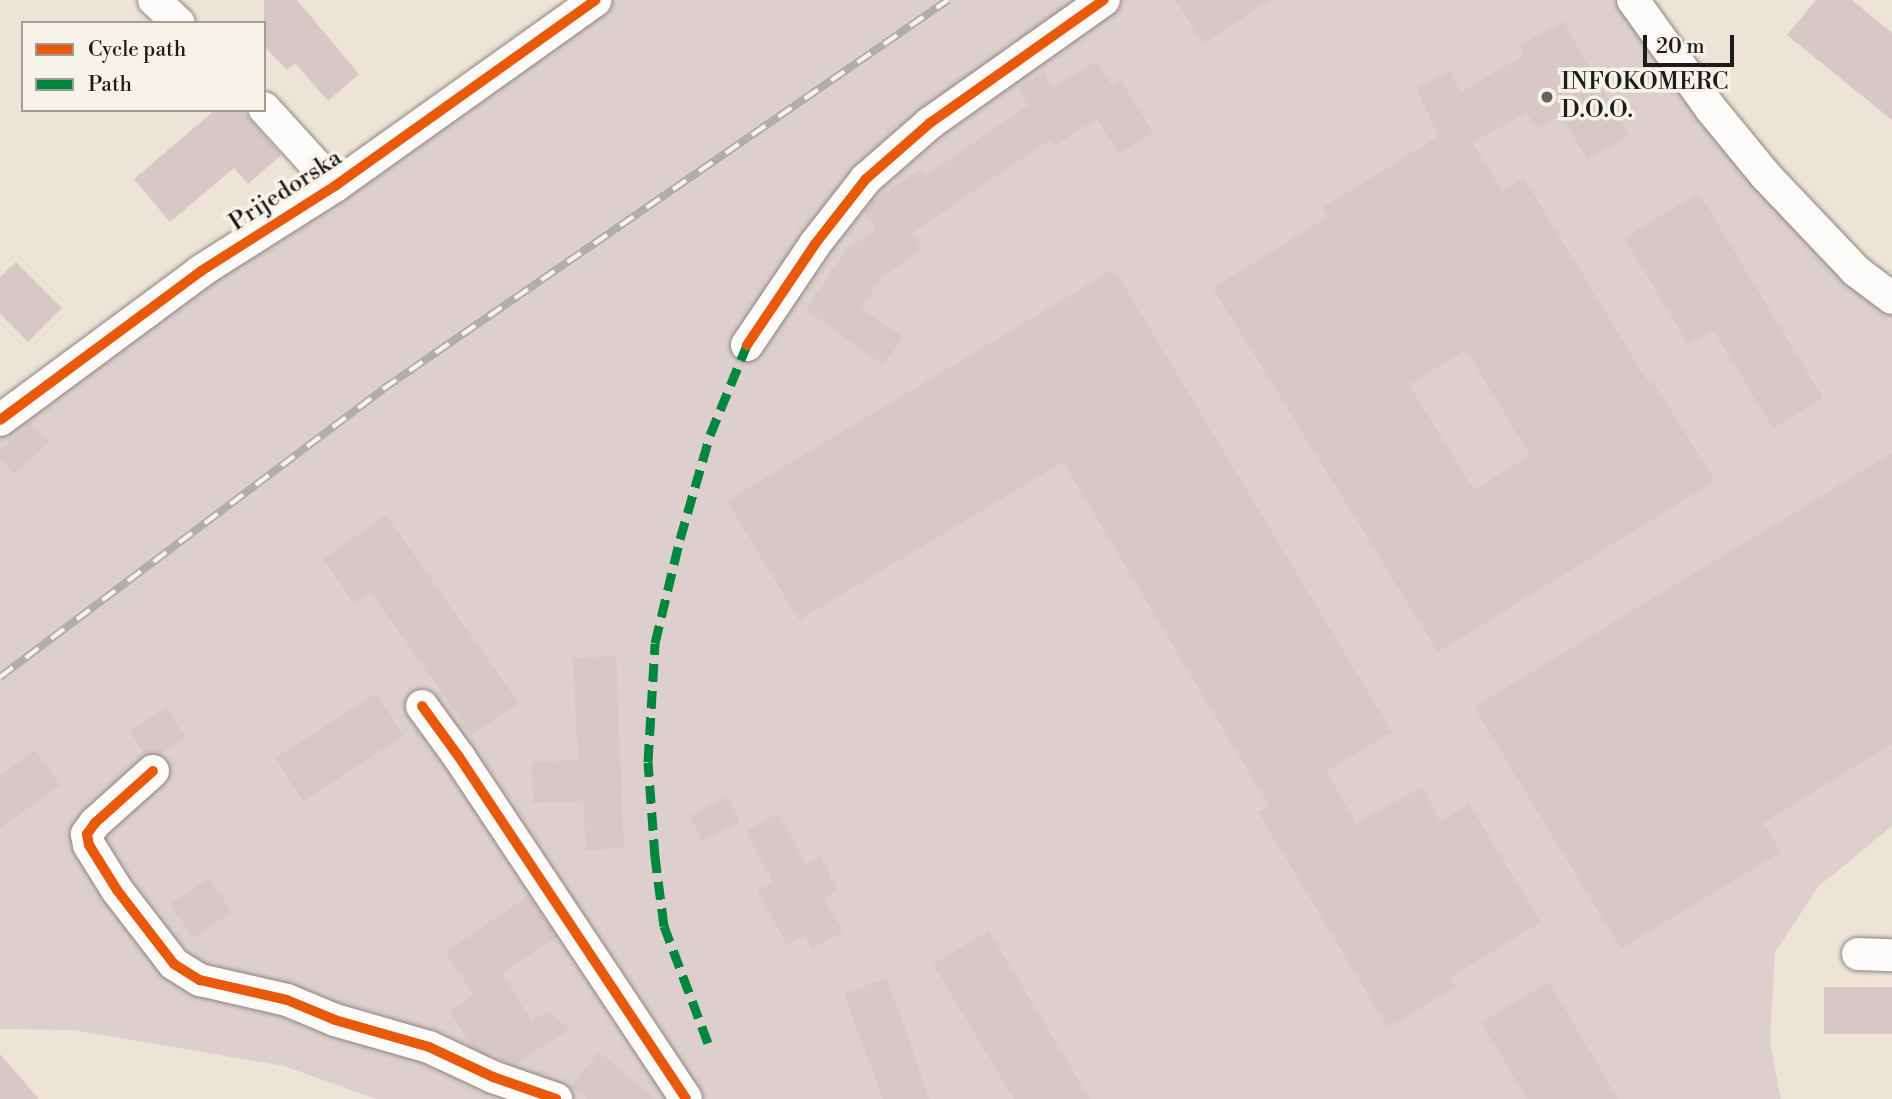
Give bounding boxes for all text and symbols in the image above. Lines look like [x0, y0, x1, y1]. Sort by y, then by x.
legend [21, 21, 266, 112]
scale bar [1647, 21, 1738, 65]
text: 20 m [1656, 34, 1705, 60]
text: Cycle path [88, 37, 186, 63]
place label: INFOKOMERC D.O.O. [1561, 69, 1728, 125]
text: Path [88, 72, 132, 98]
marker: INFOKOMERC D.O.O. [1539, 89, 1555, 105]
street label: Prijedorska [224, 144, 348, 238]

